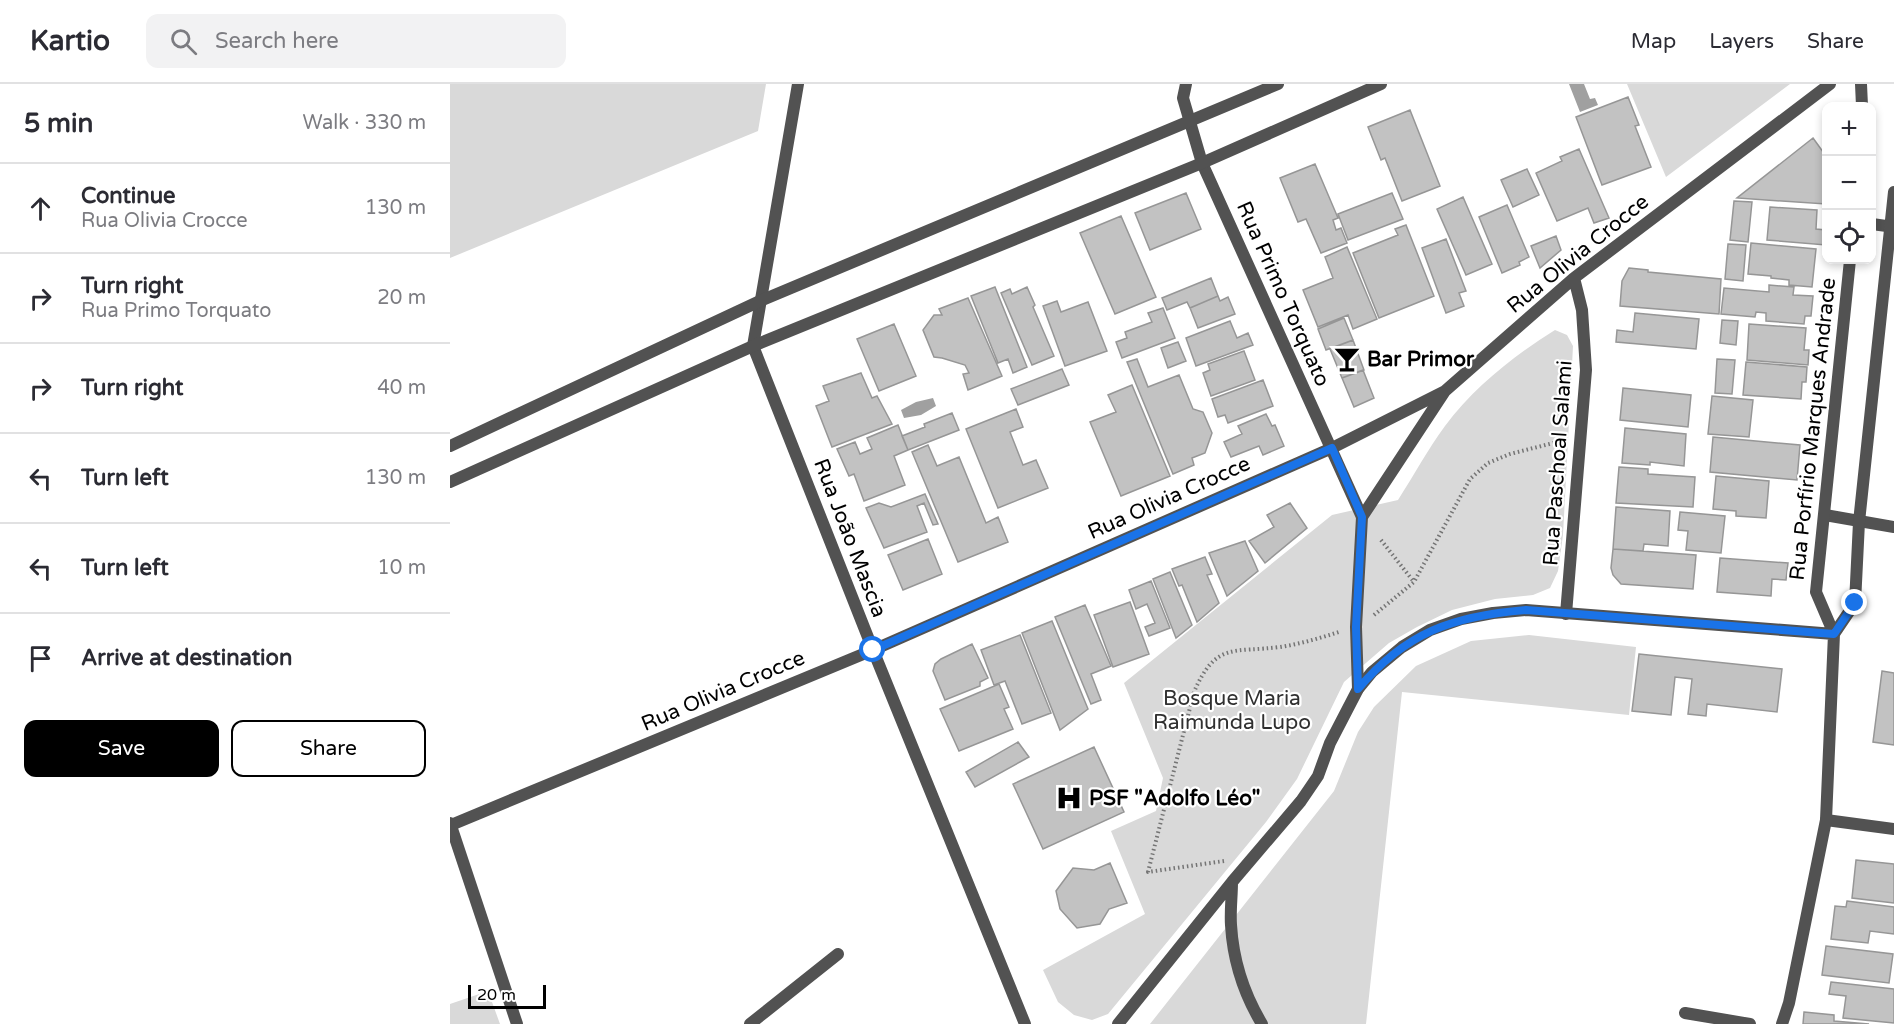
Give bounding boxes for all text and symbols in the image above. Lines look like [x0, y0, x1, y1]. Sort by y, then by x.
search box [146, 14, 566, 68]
text: Kartio [30, 24, 110, 58]
icon: search [167, 25, 200, 58]
text: Search here [215, 28, 339, 54]
text: Map [1631, 29, 1676, 54]
text: Layers [1709, 29, 1774, 54]
text: Share [1807, 29, 1864, 54]
map controls [1822, 102, 1876, 264]
button: + [1822, 102, 1876, 156]
text: 5 min [24, 108, 93, 139]
text: Walk · 330 m [303, 111, 426, 135]
button: − [1822, 156, 1876, 210]
text: Continue [81, 183, 176, 209]
street label: Rua Olivia Crocce [1502, 189, 1654, 319]
icon: ahead [24, 192, 57, 225]
text: 130 m [365, 196, 426, 220]
street label: Rua Primo Torquato [1231, 198, 1335, 390]
text: Rua Olivia Crocce [81, 209, 248, 233]
button: locate [1822, 210, 1876, 264]
text: Turn right [81, 273, 183, 299]
street label: Rua Porfírio Marques Andrade [1785, 276, 1841, 582]
icon: right [24, 282, 57, 315]
text: 20 m [377, 286, 426, 310]
text: Rua Primo Torquato [81, 299, 271, 323]
bar icon: Bar Primor [1332, 344, 1362, 374]
place label: Bar Primor [1367, 347, 1475, 372]
street label: Rua Paschoal Salami [1538, 359, 1578, 567]
icon: right [24, 372, 57, 405]
text: Turn right [81, 375, 183, 401]
text: 40 m [377, 376, 426, 400]
street label: Rua Olivia Crocce [1084, 451, 1254, 545]
street label: Rua João Mascia [808, 455, 892, 621]
icon: left [24, 462, 57, 495]
text: Turn left [81, 465, 169, 491]
text: 130 m [365, 466, 426, 490]
icon: left [24, 552, 57, 585]
text: Turn left [81, 555, 169, 581]
text: 10 m [377, 556, 426, 580]
route end [1841, 589, 1867, 615]
route start [859, 636, 885, 662]
icon: arrive [24, 642, 57, 675]
text: Arrive at destination [81, 645, 292, 671]
street label: Rua Olivia Crocce [638, 645, 809, 737]
park label: Bosque Maria Raimunda Lupo [1153, 686, 1311, 735]
button: Save [24, 720, 219, 777]
button: Share [231, 720, 426, 777]
hospital icon: PSF "Adolfo Léo" [1054, 783, 1084, 813]
place label: PSF "Adolfo Léo" [1089, 786, 1260, 811]
scale bar [468, 982, 546, 1010]
text: 20 m [477, 985, 516, 1005]

